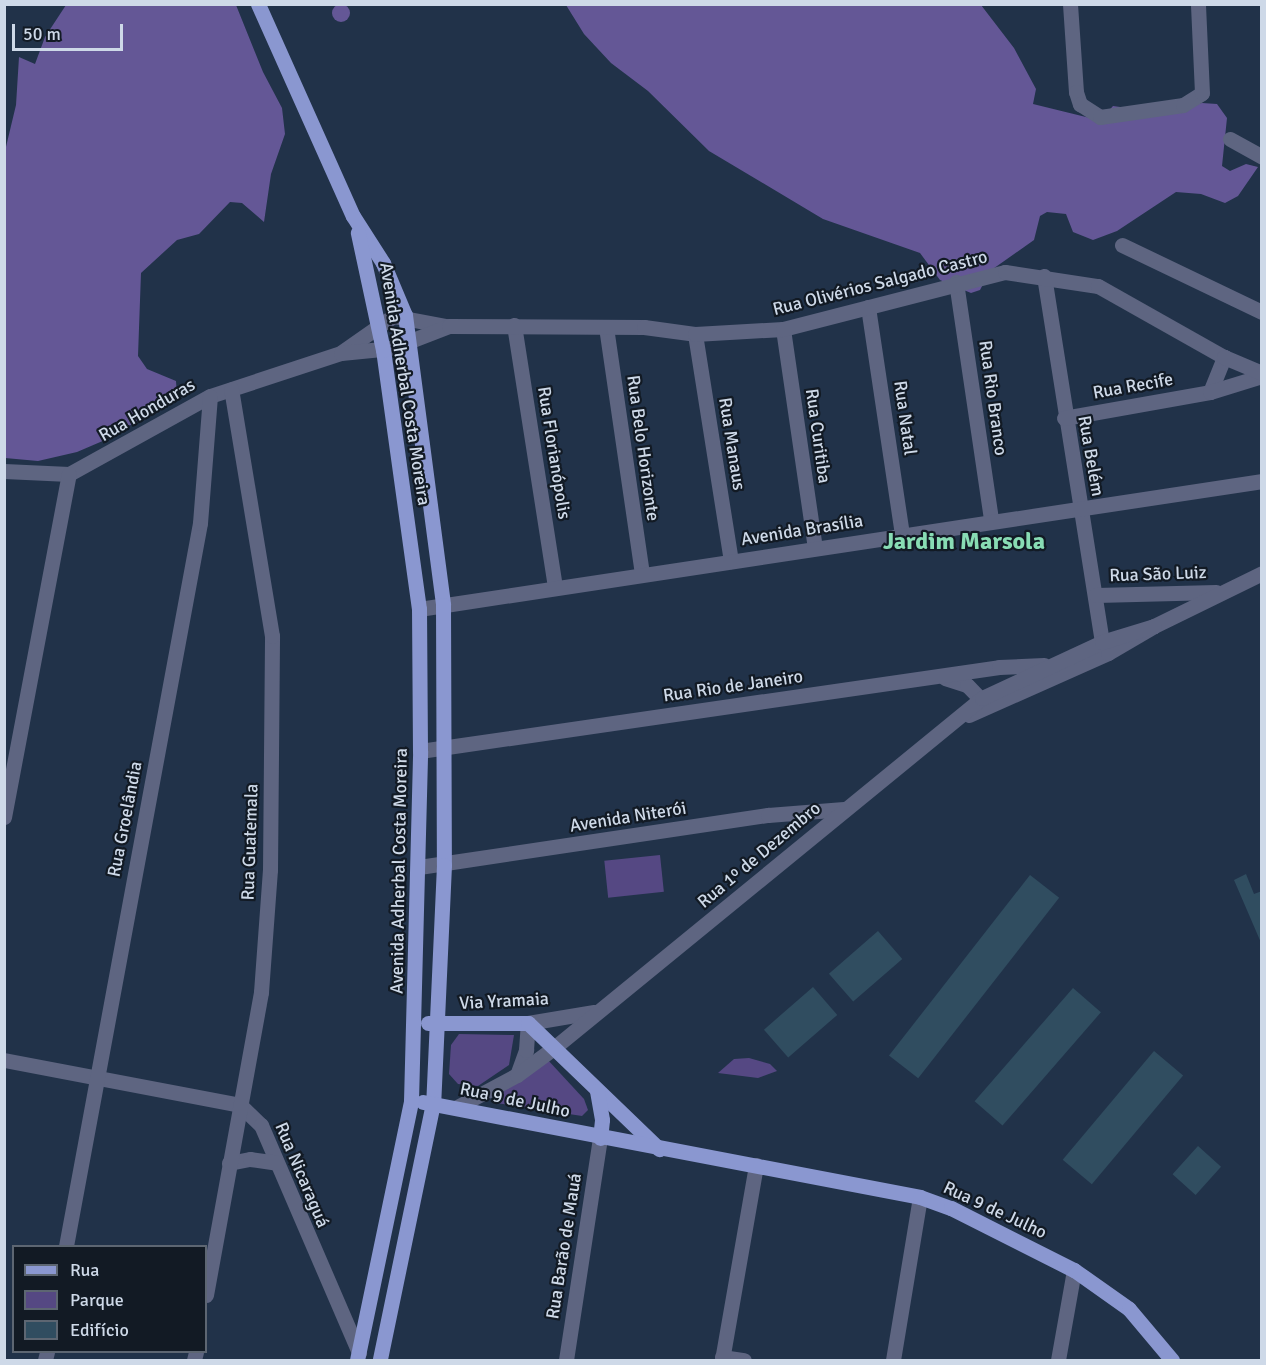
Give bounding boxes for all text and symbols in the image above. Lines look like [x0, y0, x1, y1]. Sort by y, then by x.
scale bar [15, 12, 126, 50]
text: 50 m [23, 23, 61, 45]
street label: Rua Olivérios Salgado Castro [770, 246, 990, 320]
street label: Avenida Adherbal Costa Moreira [375, 261, 435, 507]
street label: Rua Rio Branco [974, 339, 1012, 457]
street label: Rua Recife [1091, 368, 1175, 404]
street label: Rua Honduras [95, 374, 199, 446]
street label: Rua Belo Horizonte [622, 374, 664, 522]
street label: Rua Natal [889, 379, 921, 457]
street label: Rua Florianópolis [533, 385, 575, 521]
street label: Rua Curitiba [801, 387, 835, 485]
street label: Rua Manaus [714, 396, 750, 492]
street label: Rua Belém [1073, 414, 1109, 498]
street label: Avenida Brasília [739, 510, 865, 550]
district label: Jardim Marsola [883, 528, 1045, 556]
street label: Rua São Luiz [1109, 562, 1207, 586]
street label: Rua Rio de Janeiro [662, 665, 804, 707]
street label: Avenida Adherbal Costa Moreira [386, 748, 412, 994]
street label: Rua Groelândia [103, 759, 147, 879]
street label: Rua Guatemala [237, 783, 263, 901]
street label: Avenida Niterói [568, 797, 688, 837]
street label: Rua 1º de Dezembro [693, 797, 825, 913]
street label: Via Yramaia [459, 988, 549, 1014]
street label: Rua 9 de Julho [458, 1078, 572, 1122]
street label: Rua Nicaraguá [270, 1119, 334, 1231]
street label: Rua Barão de Mauá [542, 1172, 586, 1320]
street label: Rua 9 de Julho [940, 1177, 1050, 1243]
legend [12, 1245, 207, 1353]
text: Rua [70, 1259, 99, 1281]
text: Parque [70, 1289, 124, 1311]
text: Edifício [70, 1319, 129, 1341]

